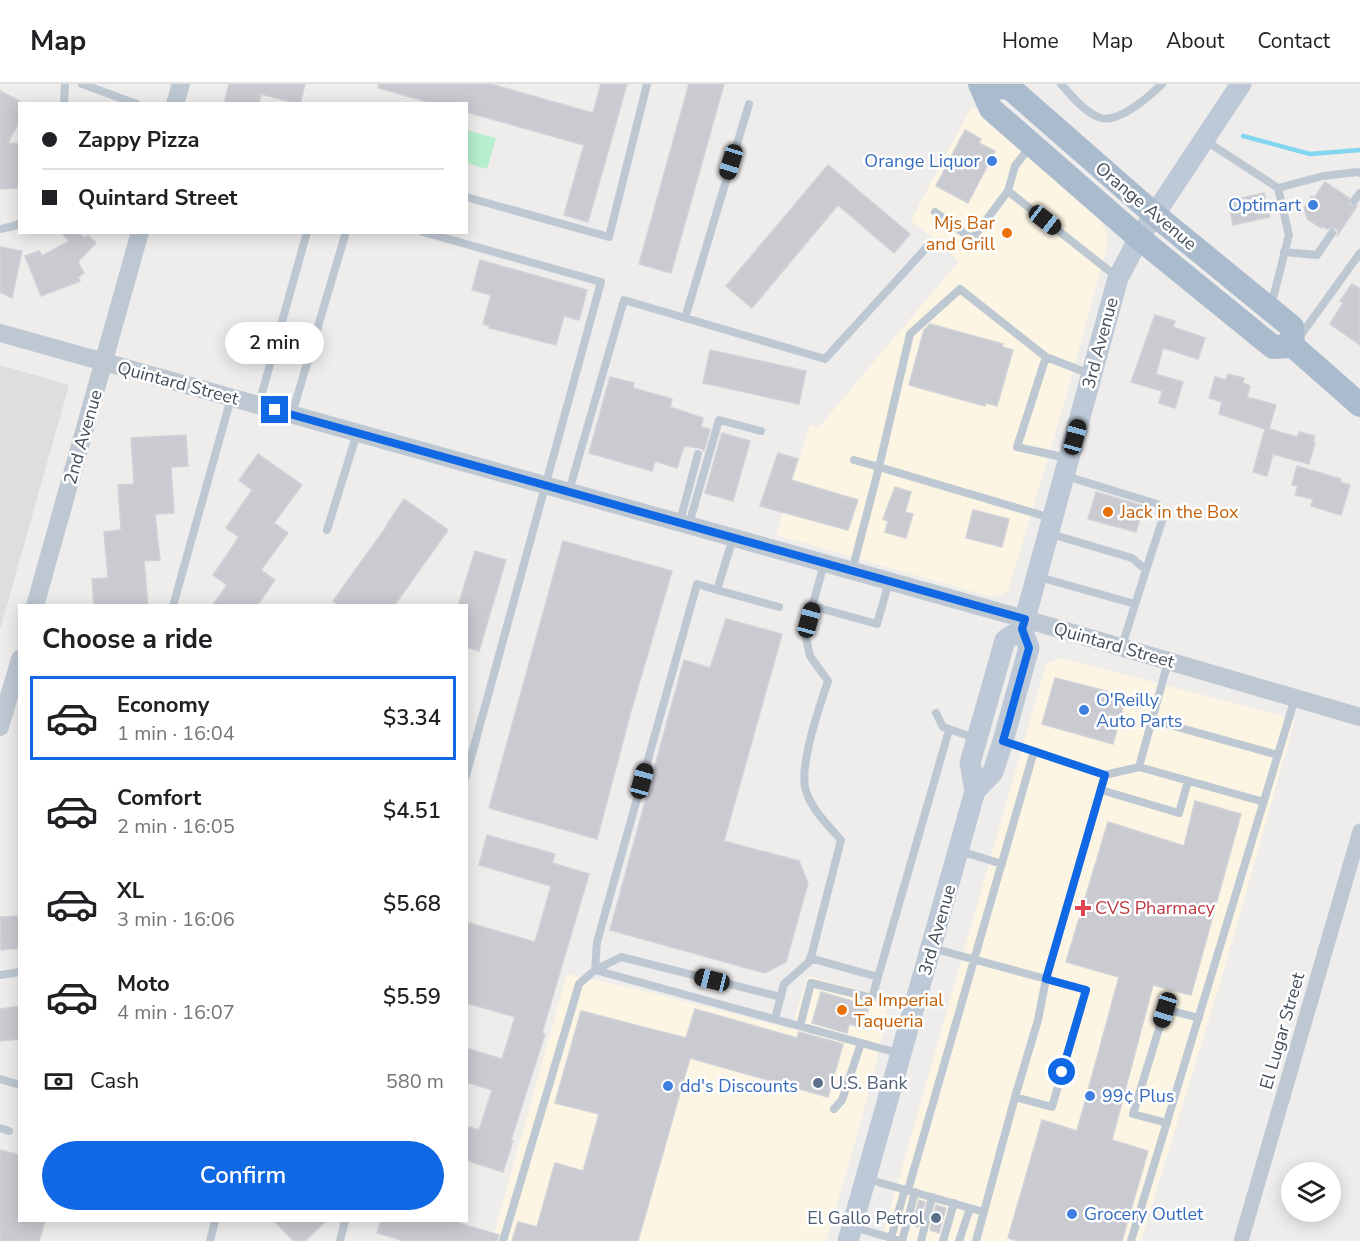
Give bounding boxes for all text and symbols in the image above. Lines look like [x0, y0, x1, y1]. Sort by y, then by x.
text: Map [30, 22, 86, 60]
text: Home [1002, 27, 1059, 55]
text: Map [1092, 27, 1133, 55]
text: About [1166, 27, 1224, 55]
text: Contact [1257, 27, 1330, 55]
text: Zappy Pizza [78, 125, 200, 155]
car [717, 142, 745, 182]
place label: Orange Liquor [864, 149, 981, 173]
marker: Orange Liquor [985, 154, 999, 168]
street label: Orange Avenue [1090, 156, 1202, 256]
text: Quintard Street [78, 183, 237, 213]
place label: Optimart [1228, 193, 1302, 217]
marker: Optimart [1306, 198, 1320, 212]
car [1025, 202, 1065, 238]
place label: Mjs Bar and Grill [926, 211, 996, 256]
marker: Mjs Bar and Grill [1000, 226, 1014, 240]
street label: 3rd Avenue [1076, 295, 1124, 391]
callout: 2 min [226, 323, 324, 365]
text: 2 min [249, 329, 300, 356]
street label: Quintard Street [115, 355, 242, 411]
street label: 2nd Avenue [58, 387, 108, 487]
route end [261, 396, 288, 423]
car [1062, 417, 1088, 457]
place label: Jack in the Box [1119, 500, 1239, 524]
marker: Jack in the Box [1101, 505, 1115, 519]
car [796, 600, 822, 640]
street label: Quintard Street [1051, 616, 1178, 674]
text: Choose a ride [42, 621, 213, 658]
place label: O'Reilly Auto Parts [1096, 688, 1182, 733]
text: Economy [117, 690, 209, 720]
icon: car [45, 691, 99, 745]
text: $3.34 [383, 703, 441, 733]
marker: O'Reilly Auto Parts [1077, 703, 1091, 717]
text: 1 min · 16:04 [117, 720, 235, 747]
car [629, 761, 655, 801]
text: Comfort [117, 783, 201, 813]
icon: car [45, 784, 99, 838]
text: $4.51 [383, 796, 441, 826]
text: 2 min · 16:05 [117, 813, 235, 840]
text: XL [117, 876, 144, 906]
icon: car [45, 877, 99, 931]
street label: 3rd Avenue [913, 882, 961, 978]
text: $5.68 [383, 889, 441, 919]
place label: CVS Pharmacy [1095, 896, 1216, 920]
marker: CVS Pharmacy [1076, 901, 1090, 915]
text: 3 min · 16:06 [117, 906, 235, 933]
car [692, 967, 732, 993]
text: Moto [117, 969, 170, 999]
street label: El Lugar Street [1254, 969, 1310, 1092]
icon: car [45, 970, 99, 1024]
text: $5.59 [383, 982, 441, 1012]
place label: La Imperial Taqueria [854, 988, 944, 1033]
car [1151, 990, 1179, 1030]
text: 4 min · 16:07 [117, 999, 235, 1026]
marker: La Imperial Taqueria [835, 1003, 849, 1017]
route start [1048, 1058, 1075, 1085]
icon: cash [42, 1065, 75, 1098]
text: Cash [90, 1066, 139, 1096]
text: 580 m [386, 1068, 444, 1095]
place label: U.S. Bank [830, 1071, 909, 1095]
place label: dd's Discounts [680, 1074, 798, 1098]
marker: U.S. Bank [811, 1076, 825, 1090]
marker: dd's Discounts [661, 1079, 675, 1093]
place label: 99¢ Plus [1102, 1084, 1175, 1108]
marker: 99¢ Plus [1083, 1089, 1097, 1103]
button: Confirm [42, 1141, 444, 1210]
map controls [1281, 1162, 1341, 1222]
button: layers [1281, 1162, 1341, 1222]
place label: Grocery Outlet [1084, 1202, 1204, 1226]
place label: El Gallo Petrol [807, 1206, 925, 1230]
marker: Grocery Outlet [1065, 1207, 1079, 1221]
marker: El Gallo Petrol [929, 1211, 943, 1225]

